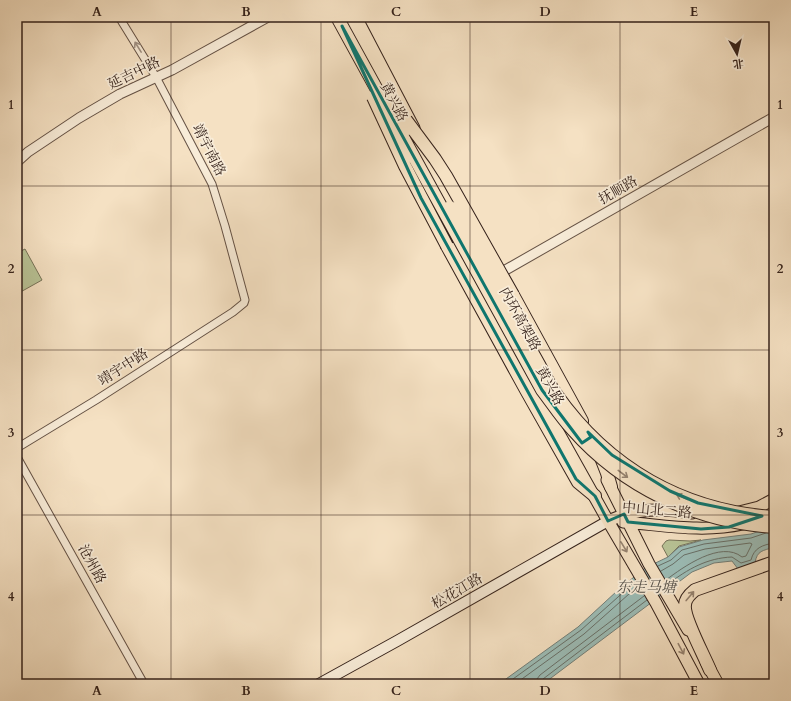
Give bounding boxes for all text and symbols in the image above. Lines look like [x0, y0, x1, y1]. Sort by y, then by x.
text: A [92, 3, 102, 21]
text: B [241, 3, 251, 21]
text: C [391, 3, 401, 21]
text: D [539, 3, 551, 21]
text: E [690, 3, 698, 21]
north arrow [717, 34, 757, 74]
one-way arrow [133, 41, 141, 53]
street label: 延吉中路 [105, 52, 163, 94]
text: 北 [732, 55, 745, 72]
street label: 黄兴路 [376, 79, 412, 125]
text: 1 [8, 96, 14, 114]
text: 1 [777, 96, 783, 114]
street label: 靖宇南路 [188, 121, 230, 179]
street label: 抚顺路 [595, 171, 641, 209]
text: 2 [8, 260, 15, 278]
text: 2 [777, 260, 784, 278]
street label: 内环高架路 [495, 284, 545, 354]
street label: 靖宇中路 [94, 344, 152, 390]
street label: 黄兴路 [532, 363, 568, 409]
text: 3 [8, 424, 15, 442]
text: 3 [777, 424, 784, 442]
one-way arrow [617, 470, 628, 478]
one-way arrow [676, 492, 688, 500]
street label: 中山北二路 [621, 497, 693, 523]
street label: 沧州路 [74, 541, 110, 587]
one-way arrow [620, 541, 628, 552]
street label: 松花江路 [428, 569, 486, 613]
water label: 东走马塘 [616, 577, 678, 597]
text: 4 [8, 588, 15, 606]
text: 4 [777, 588, 784, 606]
one-way arrow [686, 591, 695, 601]
one-way arrow [678, 643, 685, 655]
text: A [92, 682, 102, 700]
text: B [241, 682, 251, 700]
text: C [391, 682, 401, 700]
text: D [539, 682, 551, 700]
text: E [690, 682, 698, 700]

